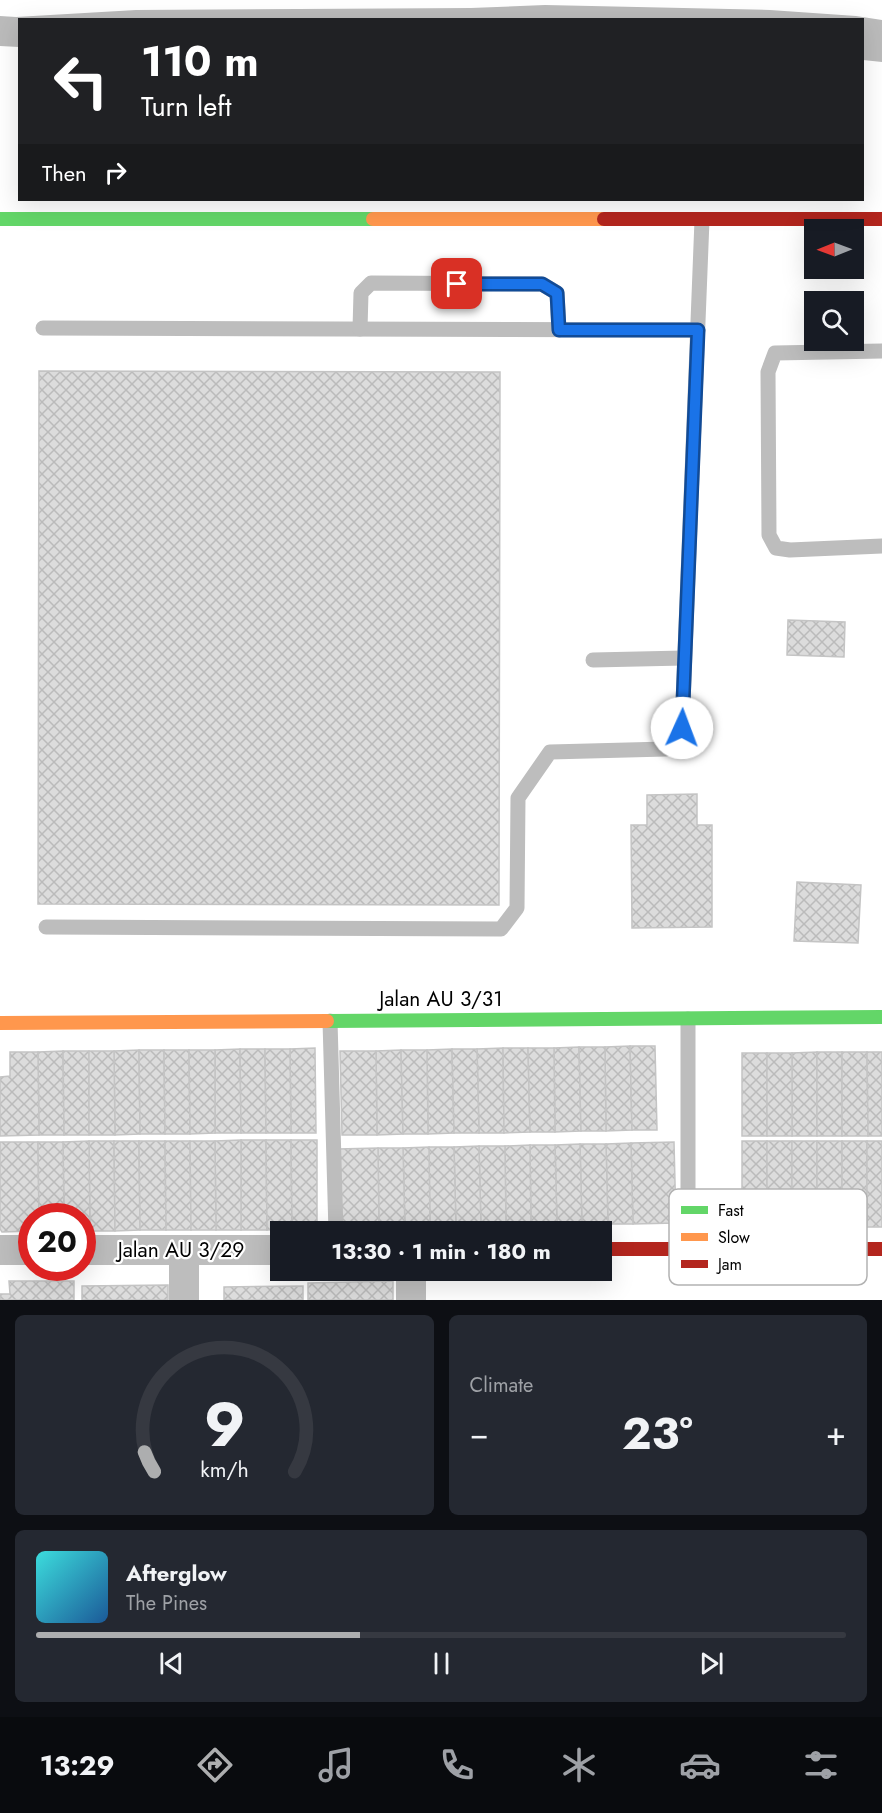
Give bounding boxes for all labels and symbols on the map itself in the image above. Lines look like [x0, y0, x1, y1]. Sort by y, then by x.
north arrow [804, 219, 864, 279]
pin [431, 258, 482, 309]
position arrow [650, 696, 714, 760]
street label: Jalan AU 3/31 [376, 984, 503, 1014]
legend [669, 1189, 867, 1285]
text: Fast [718, 1199, 744, 1222]
speed limit sign: 20 [18, 1203, 96, 1281]
text: Slow [718, 1226, 750, 1249]
street label: Jalan AU 3/29 [115, 1235, 244, 1265]
text: Jam [716, 1253, 742, 1276]

